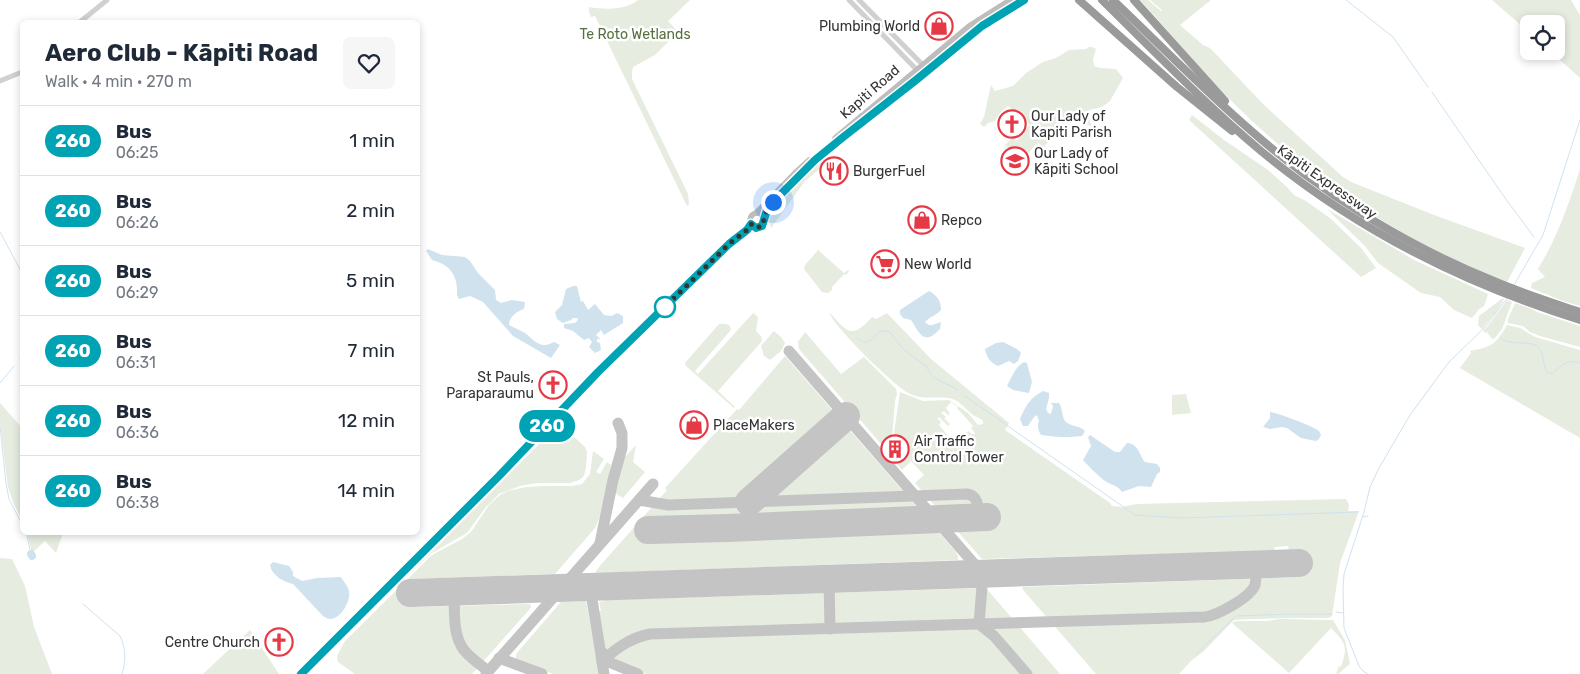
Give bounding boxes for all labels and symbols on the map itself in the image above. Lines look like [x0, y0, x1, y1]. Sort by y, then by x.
shop icon: Plumbing World [924, 11, 954, 41]
place label: Plumbing World [819, 18, 920, 35]
park label: Te Roto Wetlands [579, 26, 691, 43]
street label: Kapiti Road [837, 62, 903, 122]
place label: Our Lady of Kapiti Parish [1031, 108, 1112, 141]
church icon: Our Lady of Kapiti Parish [997, 109, 1027, 139]
street label: Kāpiti Expressway [1274, 141, 1380, 223]
place label: Our Lady of Kāpiti School [1034, 145, 1119, 178]
school or university icon: Our Lady of Kāpiti School [1000, 146, 1030, 176]
restaurant icon: BurgerFuel [819, 156, 849, 186]
place label: BurgerFuel [853, 163, 925, 180]
your location [761, 190, 786, 215]
shop icon: Repco [907, 205, 937, 235]
place label: Repco [941, 212, 982, 229]
supermarket icon: New World [870, 249, 900, 279]
place label: New World [904, 256, 972, 273]
unlabelled marker [654, 296, 676, 318]
place label: St Pauls, Paraparaumu [446, 369, 534, 402]
church icon: St Pauls, Paraparaumu [538, 370, 568, 400]
line badge: 260 [518, 410, 576, 442]
shop icon: PlaceMakers [679, 410, 709, 440]
place label: PlaceMakers [713, 417, 795, 434]
place label: Air Traffic Control Tower [914, 433, 1004, 466]
building icon: Air Traffic Control Tower [880, 434, 910, 464]
church icon: Centre Church [264, 627, 294, 657]
place label: Centre Church [165, 634, 260, 651]

